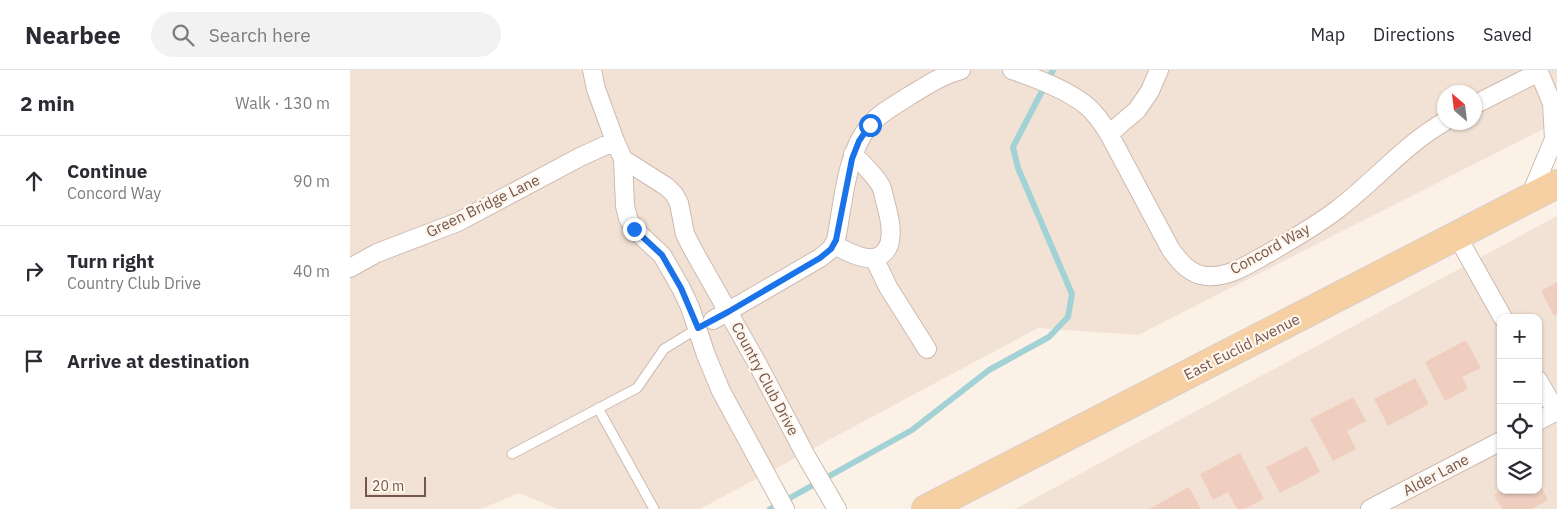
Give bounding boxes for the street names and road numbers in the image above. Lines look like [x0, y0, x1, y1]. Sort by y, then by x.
street label: Green Bridge Lane [423, 170, 543, 241]
street label: Concord Way [1226, 219, 1313, 278]
street label: East Euclid Avenue [1181, 309, 1303, 384]
street label: Country Club Drive [728, 319, 803, 439]
street label: Alder Lane [1400, 449, 1472, 500]

